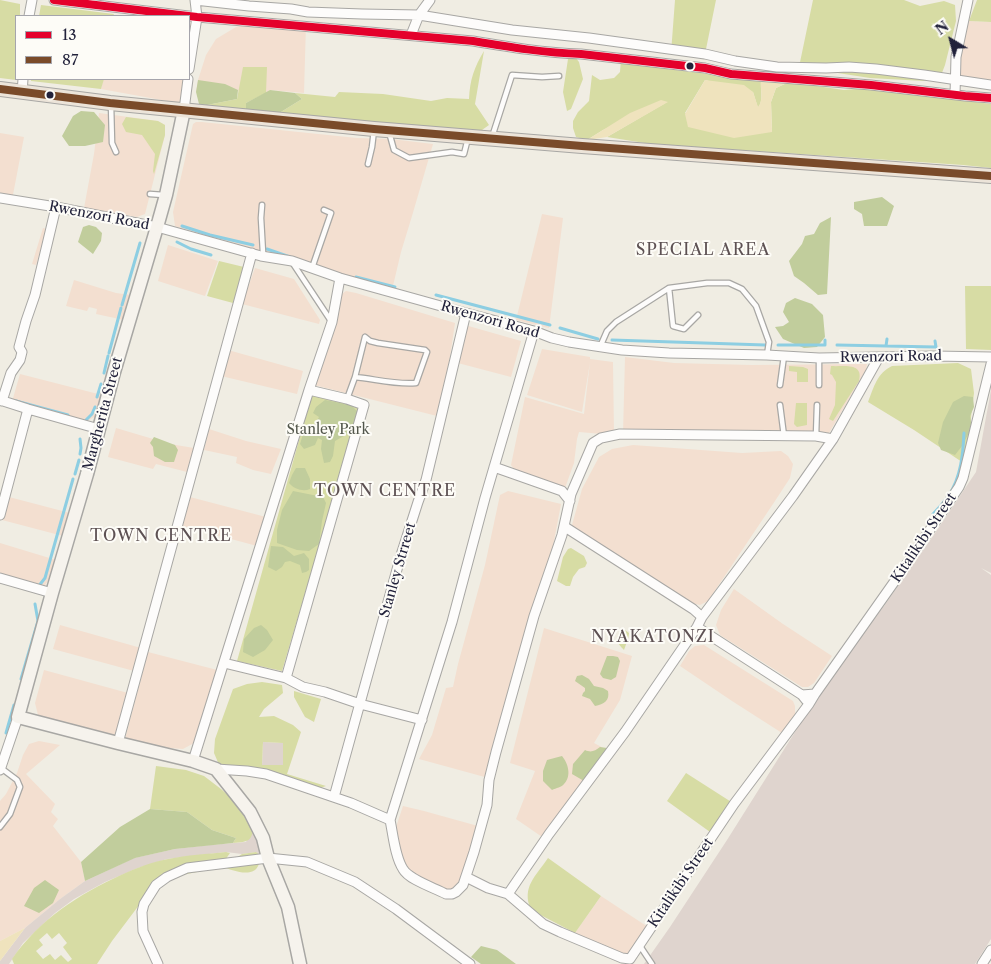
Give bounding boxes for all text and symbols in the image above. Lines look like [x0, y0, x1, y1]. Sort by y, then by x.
legend [15, 15, 190, 80]
north arrow [926, 15, 976, 65]
text: N [932, 17, 952, 39]
text: 13 [62, 25, 77, 44]
text: 87 [62, 50, 78, 69]
unlabelled marker [685, 61, 695, 71]
unlabelled marker [45, 90, 55, 100]
street label: Rwenzori Road [47, 198, 151, 234]
district label: SPECIAL AREA [634, 240, 772, 260]
street label: Rwenzori Road [439, 298, 541, 342]
street label: Rwenzori Road [840, 348, 942, 366]
street label: Margherita Street [80, 355, 126, 473]
park label: Stanley Park [286, 422, 370, 438]
district label: TOWN CENTRE [313, 481, 457, 501]
street label: Kitalikibi Street [888, 490, 960, 586]
street label: Stanley Strreet [376, 520, 420, 620]
district label: TOWN CENTRE [89, 526, 233, 546]
district label: NYAKATONZI [590, 627, 716, 647]
street label: Kitalikibi Street [645, 835, 717, 931]

